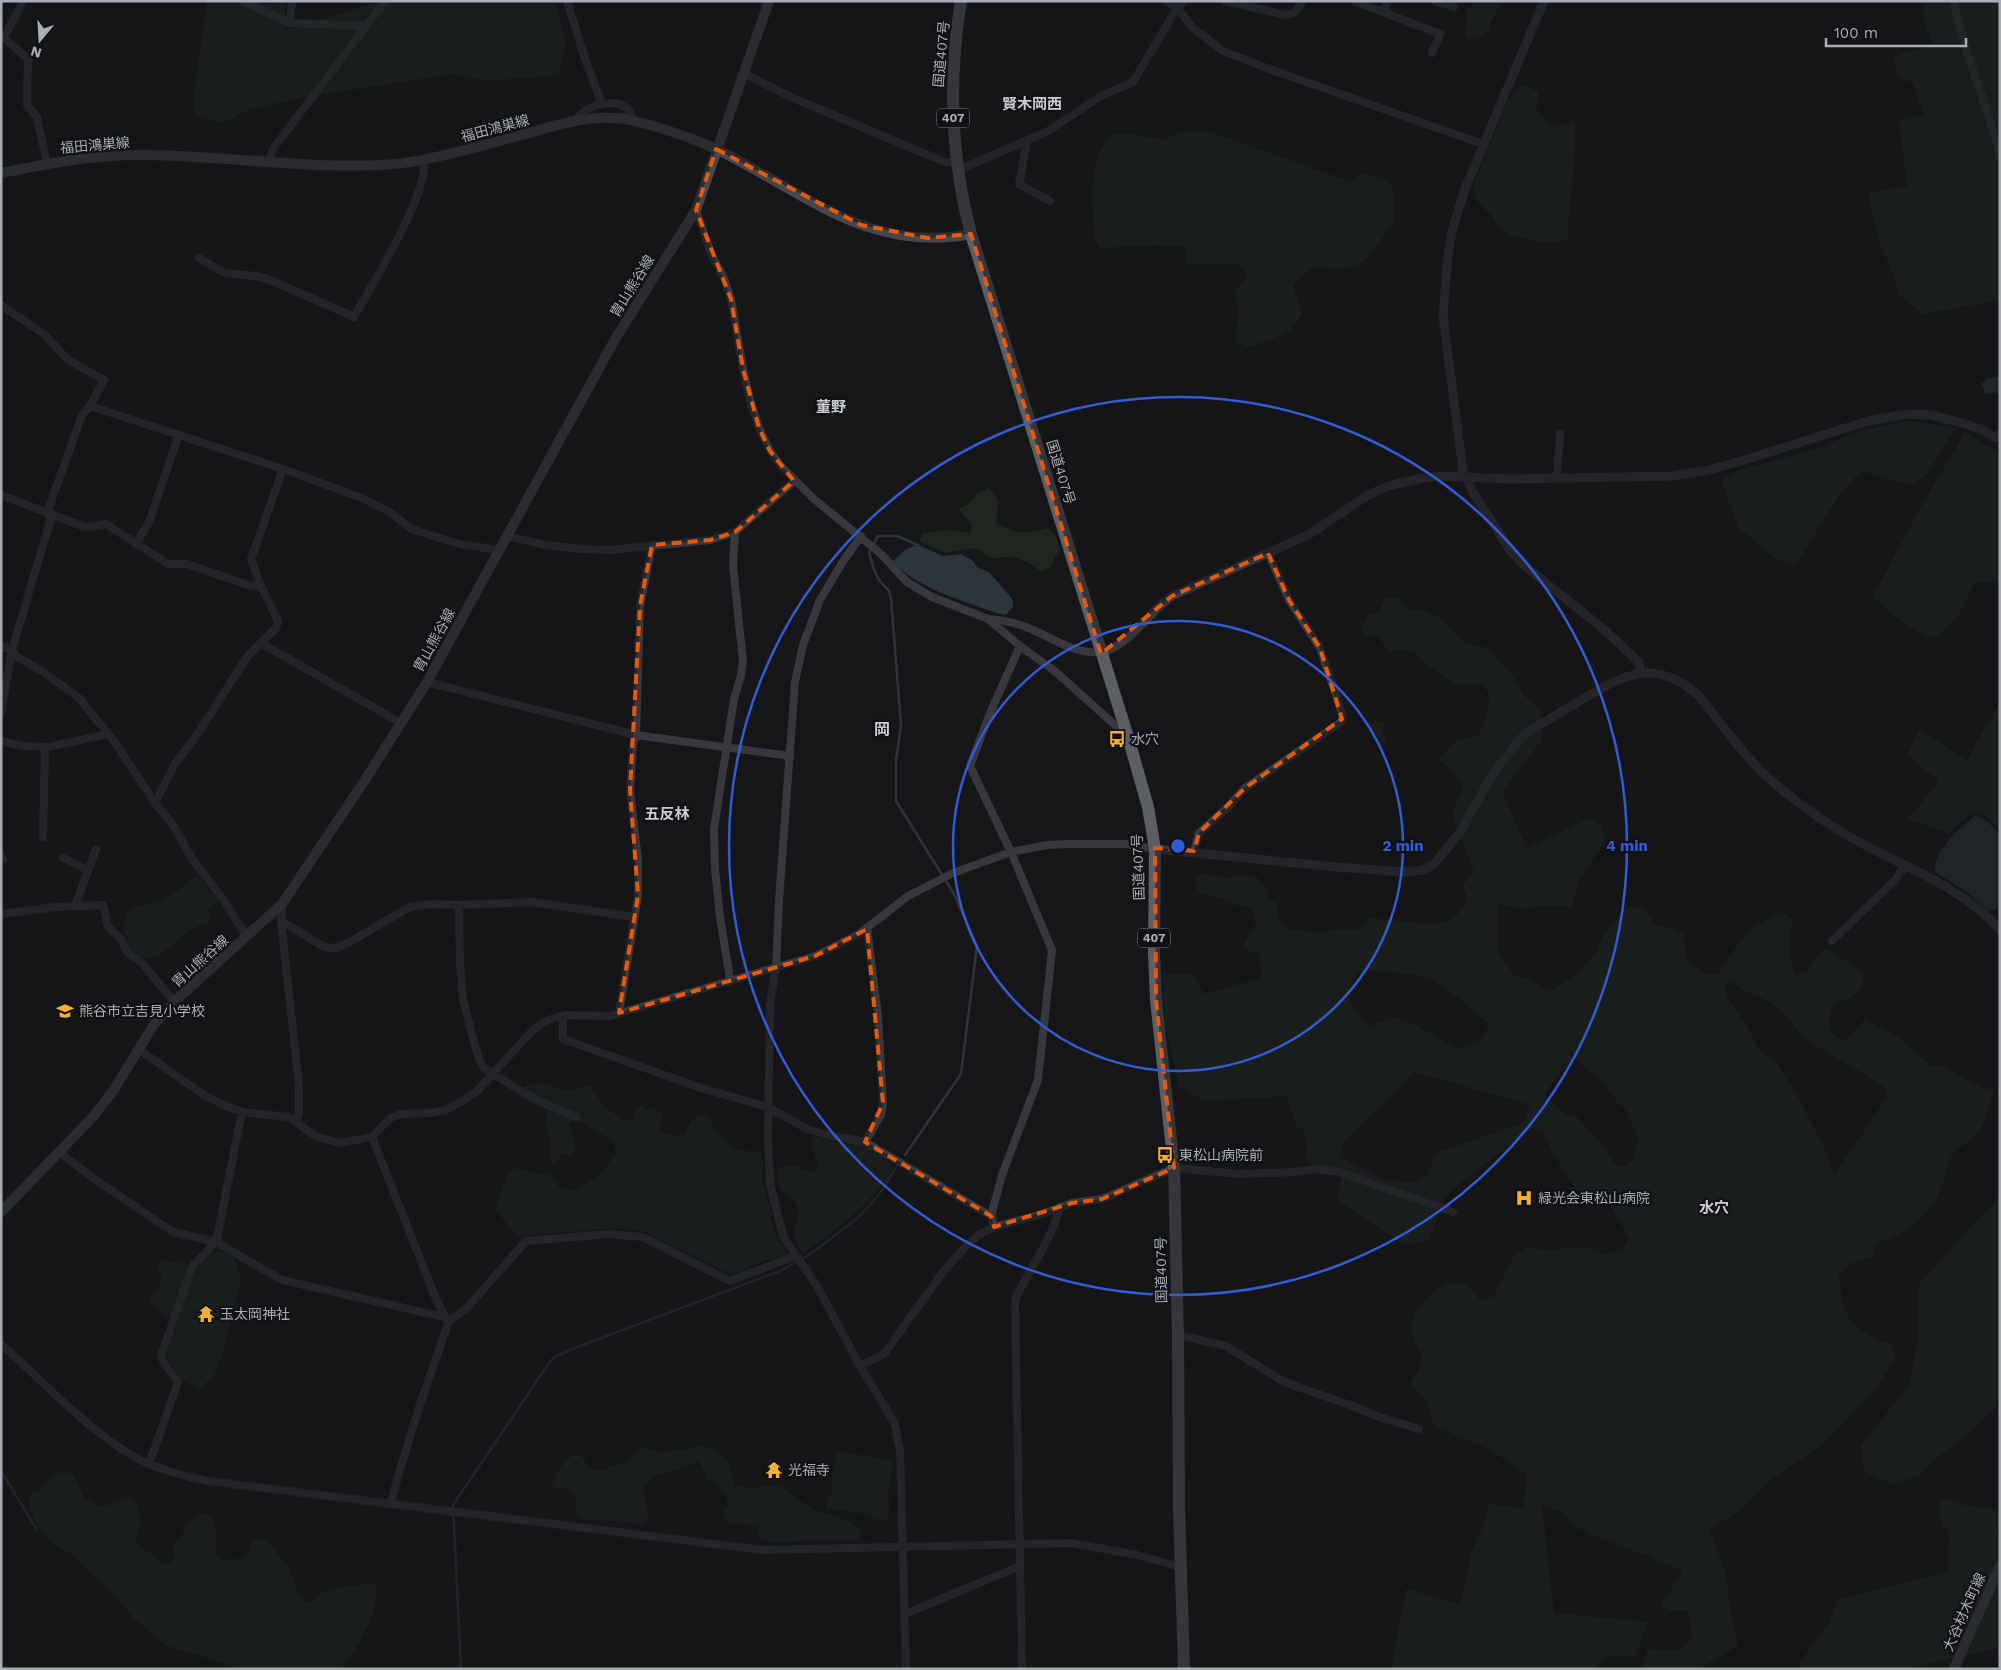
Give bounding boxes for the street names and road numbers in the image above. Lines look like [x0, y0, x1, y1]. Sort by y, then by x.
street label: 国道407号 [930, 20, 952, 88]
road number: 407 [937, 109, 969, 128]
street label: 福田鴻巣線 [459, 111, 531, 145]
street label: 福田鴻巣線 [59, 134, 131, 156]
street label: 胄山熊谷線 [607, 252, 657, 320]
street label: 国道407号 [1044, 438, 1078, 506]
street label: 胄山熊谷線 [410, 606, 458, 674]
street label: 国道407号 [1129, 833, 1147, 901]
road number: 407 [1138, 928, 1170, 948]
street label: 胄山熊谷線 [169, 932, 231, 990]
street label: 国道407号 [1152, 1236, 1170, 1304]
street label: 大谷材木町線 [1940, 1570, 1988, 1654]

